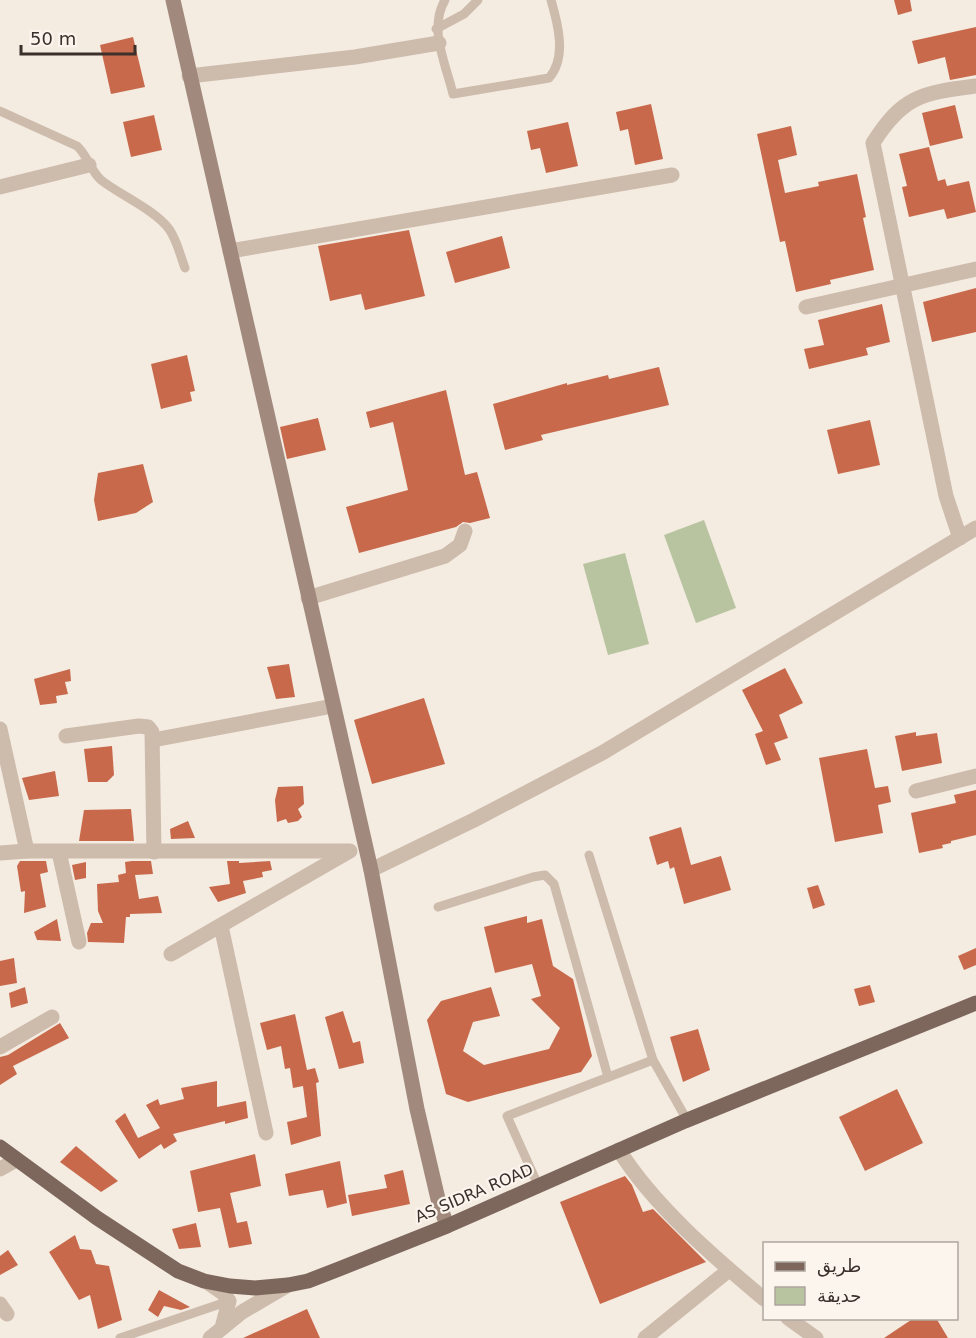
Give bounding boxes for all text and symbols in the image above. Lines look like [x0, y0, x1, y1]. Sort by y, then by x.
scale bar [21, 18, 135, 56]
text: 50 m [30, 28, 76, 49]
street label: AS SIDRA ROAD [412, 1160, 536, 1226]
legend [763, 1242, 958, 1320]
text: طريق [817, 1255, 861, 1277]
text: حديقة [817, 1285, 861, 1306]

